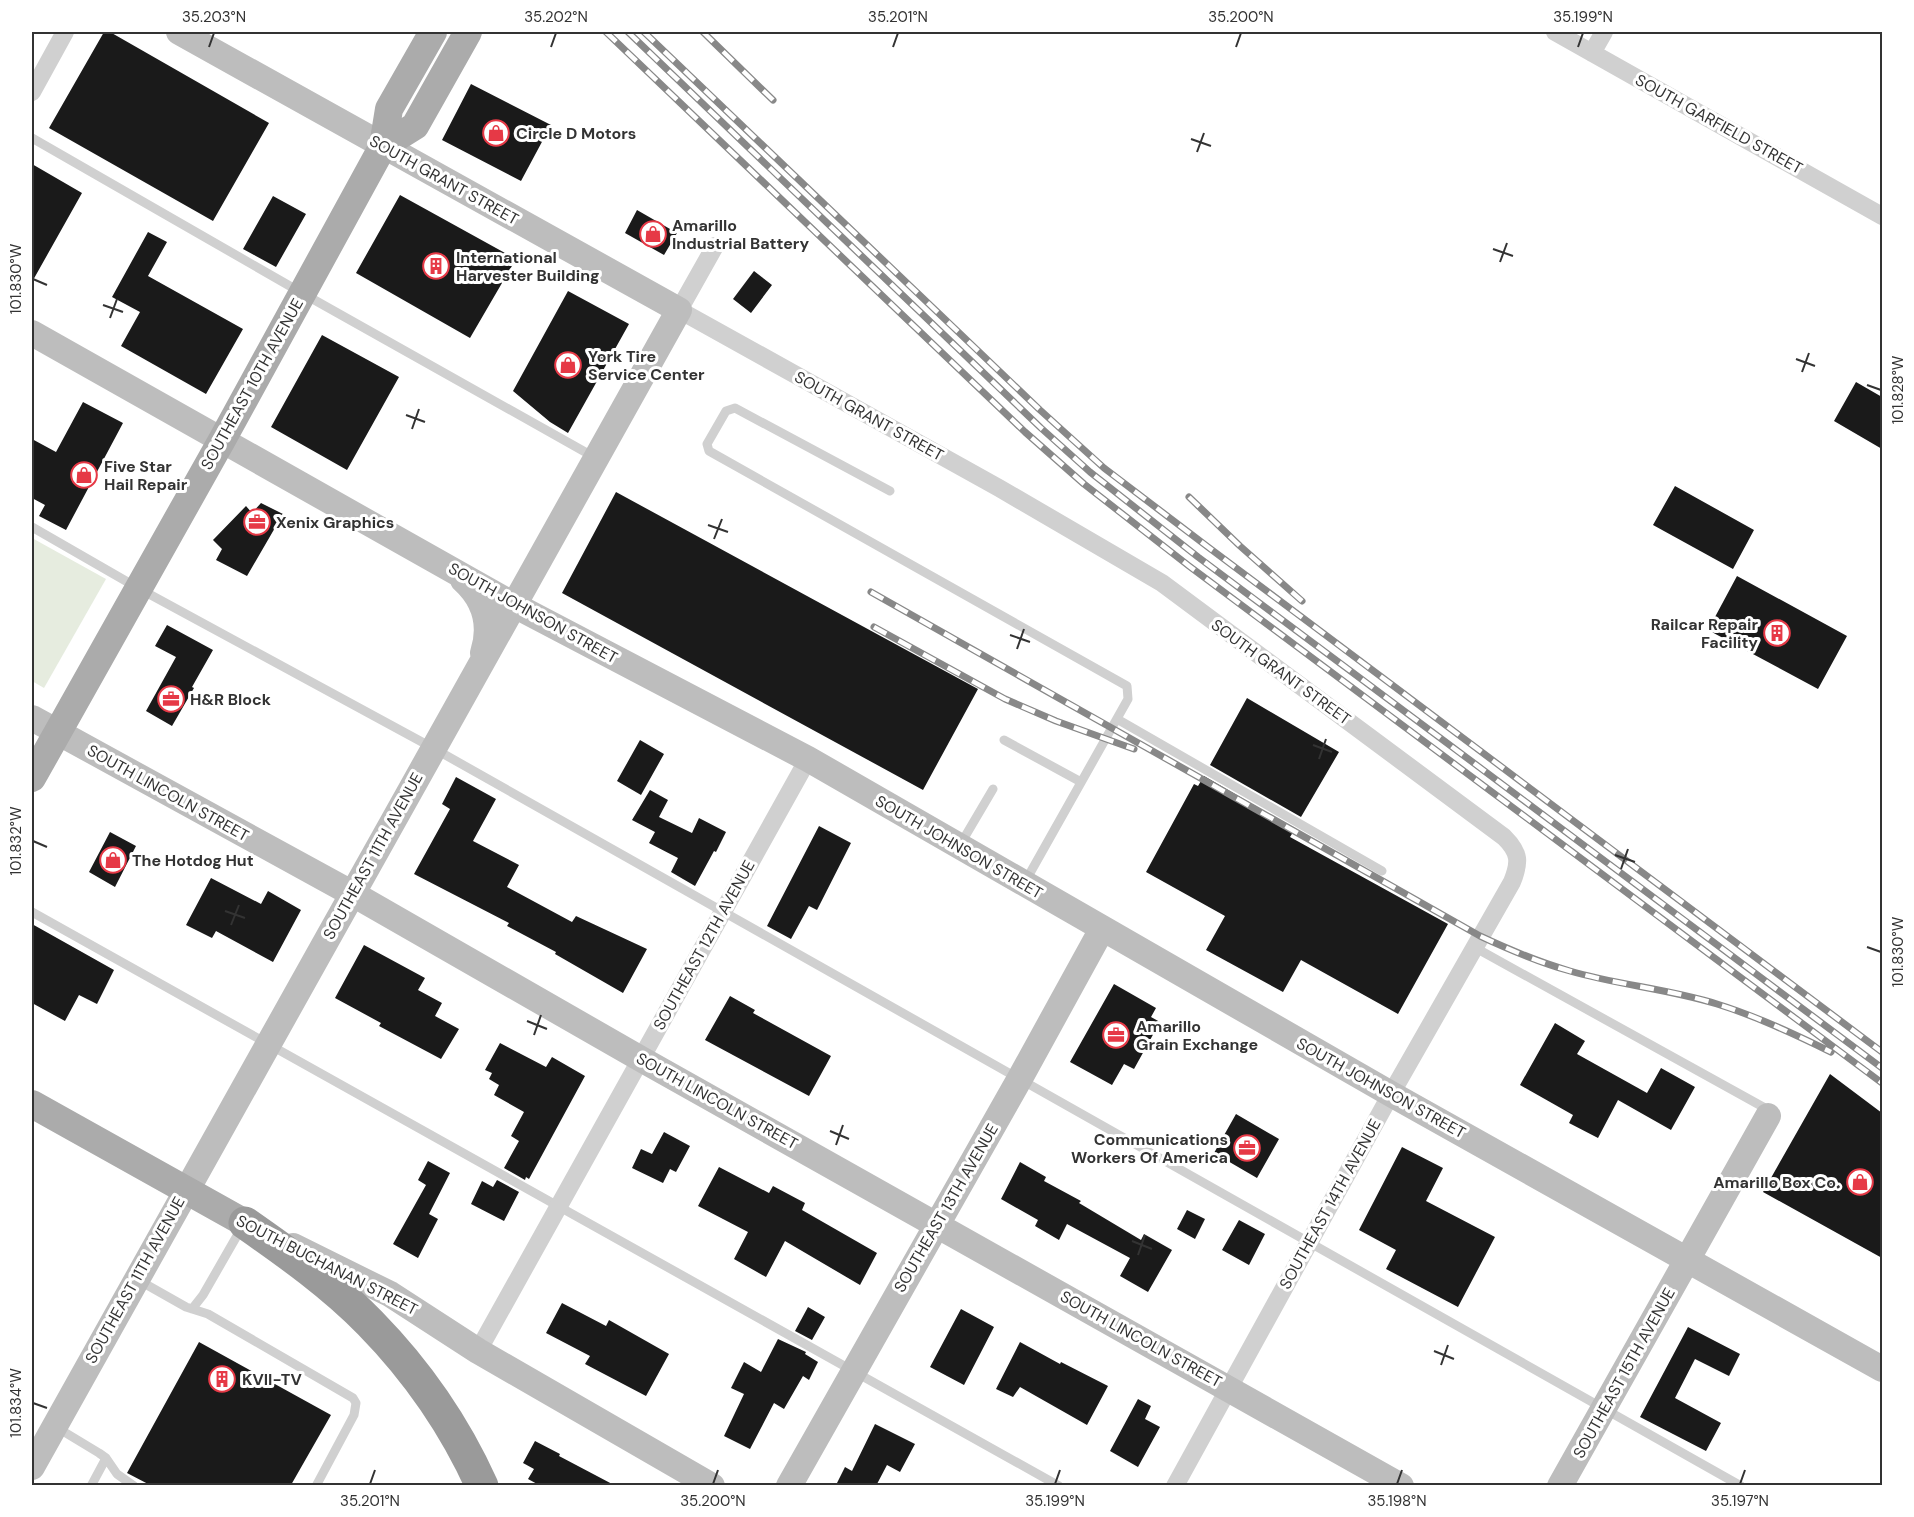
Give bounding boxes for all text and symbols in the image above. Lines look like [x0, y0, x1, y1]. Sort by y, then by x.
text: 35.203°N [182, 7, 246, 27]
text: 35.202°N [524, 7, 588, 27]
text: 35.201°N [868, 7, 928, 27]
text: 35.200°N [1208, 7, 1274, 27]
text: 35.199°N [1553, 7, 1613, 27]
street label: SOUTH GARFIELD STREET [1632, 69, 1806, 179]
shop icon: Circle D Motors [481, 118, 511, 148]
place label: Circle D Motors [516, 123, 636, 144]
street label: SOUTH GRANT STREET [366, 130, 522, 230]
place label: Amarillo Industrial Battery [672, 215, 809, 254]
shop icon: Amarillo Industrial Battery [638, 219, 668, 249]
text: 101.830°W [6, 243, 26, 314]
place label: International Harvester Building [456, 247, 600, 286]
building icon: International Harvester Building [421, 251, 451, 281]
street label: SOUTHEAST 10TH AVENUE [196, 295, 308, 473]
place label: York Tire Service Center [588, 346, 705, 385]
shop icon: York Tire Service Center [553, 350, 583, 380]
text: 101.828°W [1888, 355, 1908, 424]
street label: SOUTH GRANT STREET [791, 366, 947, 466]
place label: Five Star Hail Repair [104, 456, 188, 495]
shop icon: Five Star Hail Repair [69, 460, 99, 490]
office icon: Xenix Graphics [242, 507, 272, 537]
place label: Xenix Graphics [276, 512, 394, 533]
street label: SOUTH JOHNSON STREET [445, 558, 621, 668]
street label: SOUTH GRANT STREET [1207, 614, 1355, 730]
place label: Railcar Repair Facility [1651, 614, 1758, 653]
building icon: Railcar Repair Facility [1762, 618, 1792, 648]
office icon: H&R Block [156, 684, 186, 714]
place label: H&R Block [190, 689, 272, 710]
street label: SOUTH LINCOLN STREET [83, 740, 253, 846]
street label: SOUTHEAST 11TH AVENUE [318, 769, 428, 943]
street label: SOUTH JOHNSON STREET [871, 790, 1047, 904]
text: 101.832°W [6, 806, 26, 875]
shop icon: The Hotdog Hut [98, 845, 128, 875]
place label: The Hotdog Hut [132, 850, 254, 871]
street label: SOUTHEAST 12TH AVENUE [648, 856, 760, 1034]
text: 101.830°W [1888, 916, 1908, 987]
place label: Amarillo Grain Exchange [1136, 1016, 1258, 1055]
office icon: Amarillo Grain Exchange [1101, 1020, 1131, 1050]
street label: SOUTH JOHNSON STREET [1293, 1033, 1469, 1143]
street label: SOUTH LINCOLN STREET [632, 1048, 802, 1154]
street label: SOUTHEAST 14TH AVENUE [1274, 1115, 1386, 1293]
street label: SOUTHEAST 13TH AVENUE [889, 1120, 1003, 1296]
place label: Communications Workers Of America [1071, 1129, 1228, 1168]
office icon: Communications Workers Of America [1232, 1133, 1262, 1163]
shop icon: Amarillo Box Co. [1845, 1167, 1875, 1197]
place label: Amarillo Box Co. [1713, 1172, 1840, 1193]
street label: SOUTHEAST 11TH AVENUE [80, 1193, 190, 1367]
street label: SOUTH BUCHANAN STREET [233, 1210, 421, 1320]
street label: SOUTHEAST 15TH AVENUE [1568, 1284, 1680, 1462]
street label: SOUTH LINCOLN STREET [1056, 1286, 1226, 1392]
building icon: KVII-TV [207, 1364, 237, 1394]
text: 101.834°W [6, 1368, 26, 1438]
place label: KVII-TV [242, 1369, 302, 1390]
text: 35.201°N [340, 1491, 400, 1511]
text: 35.200°N [680, 1491, 746, 1511]
text: 35.199°N [1025, 1491, 1085, 1511]
text: 35.198°N [1367, 1491, 1427, 1511]
text: 35.197°N [1711, 1491, 1769, 1511]

